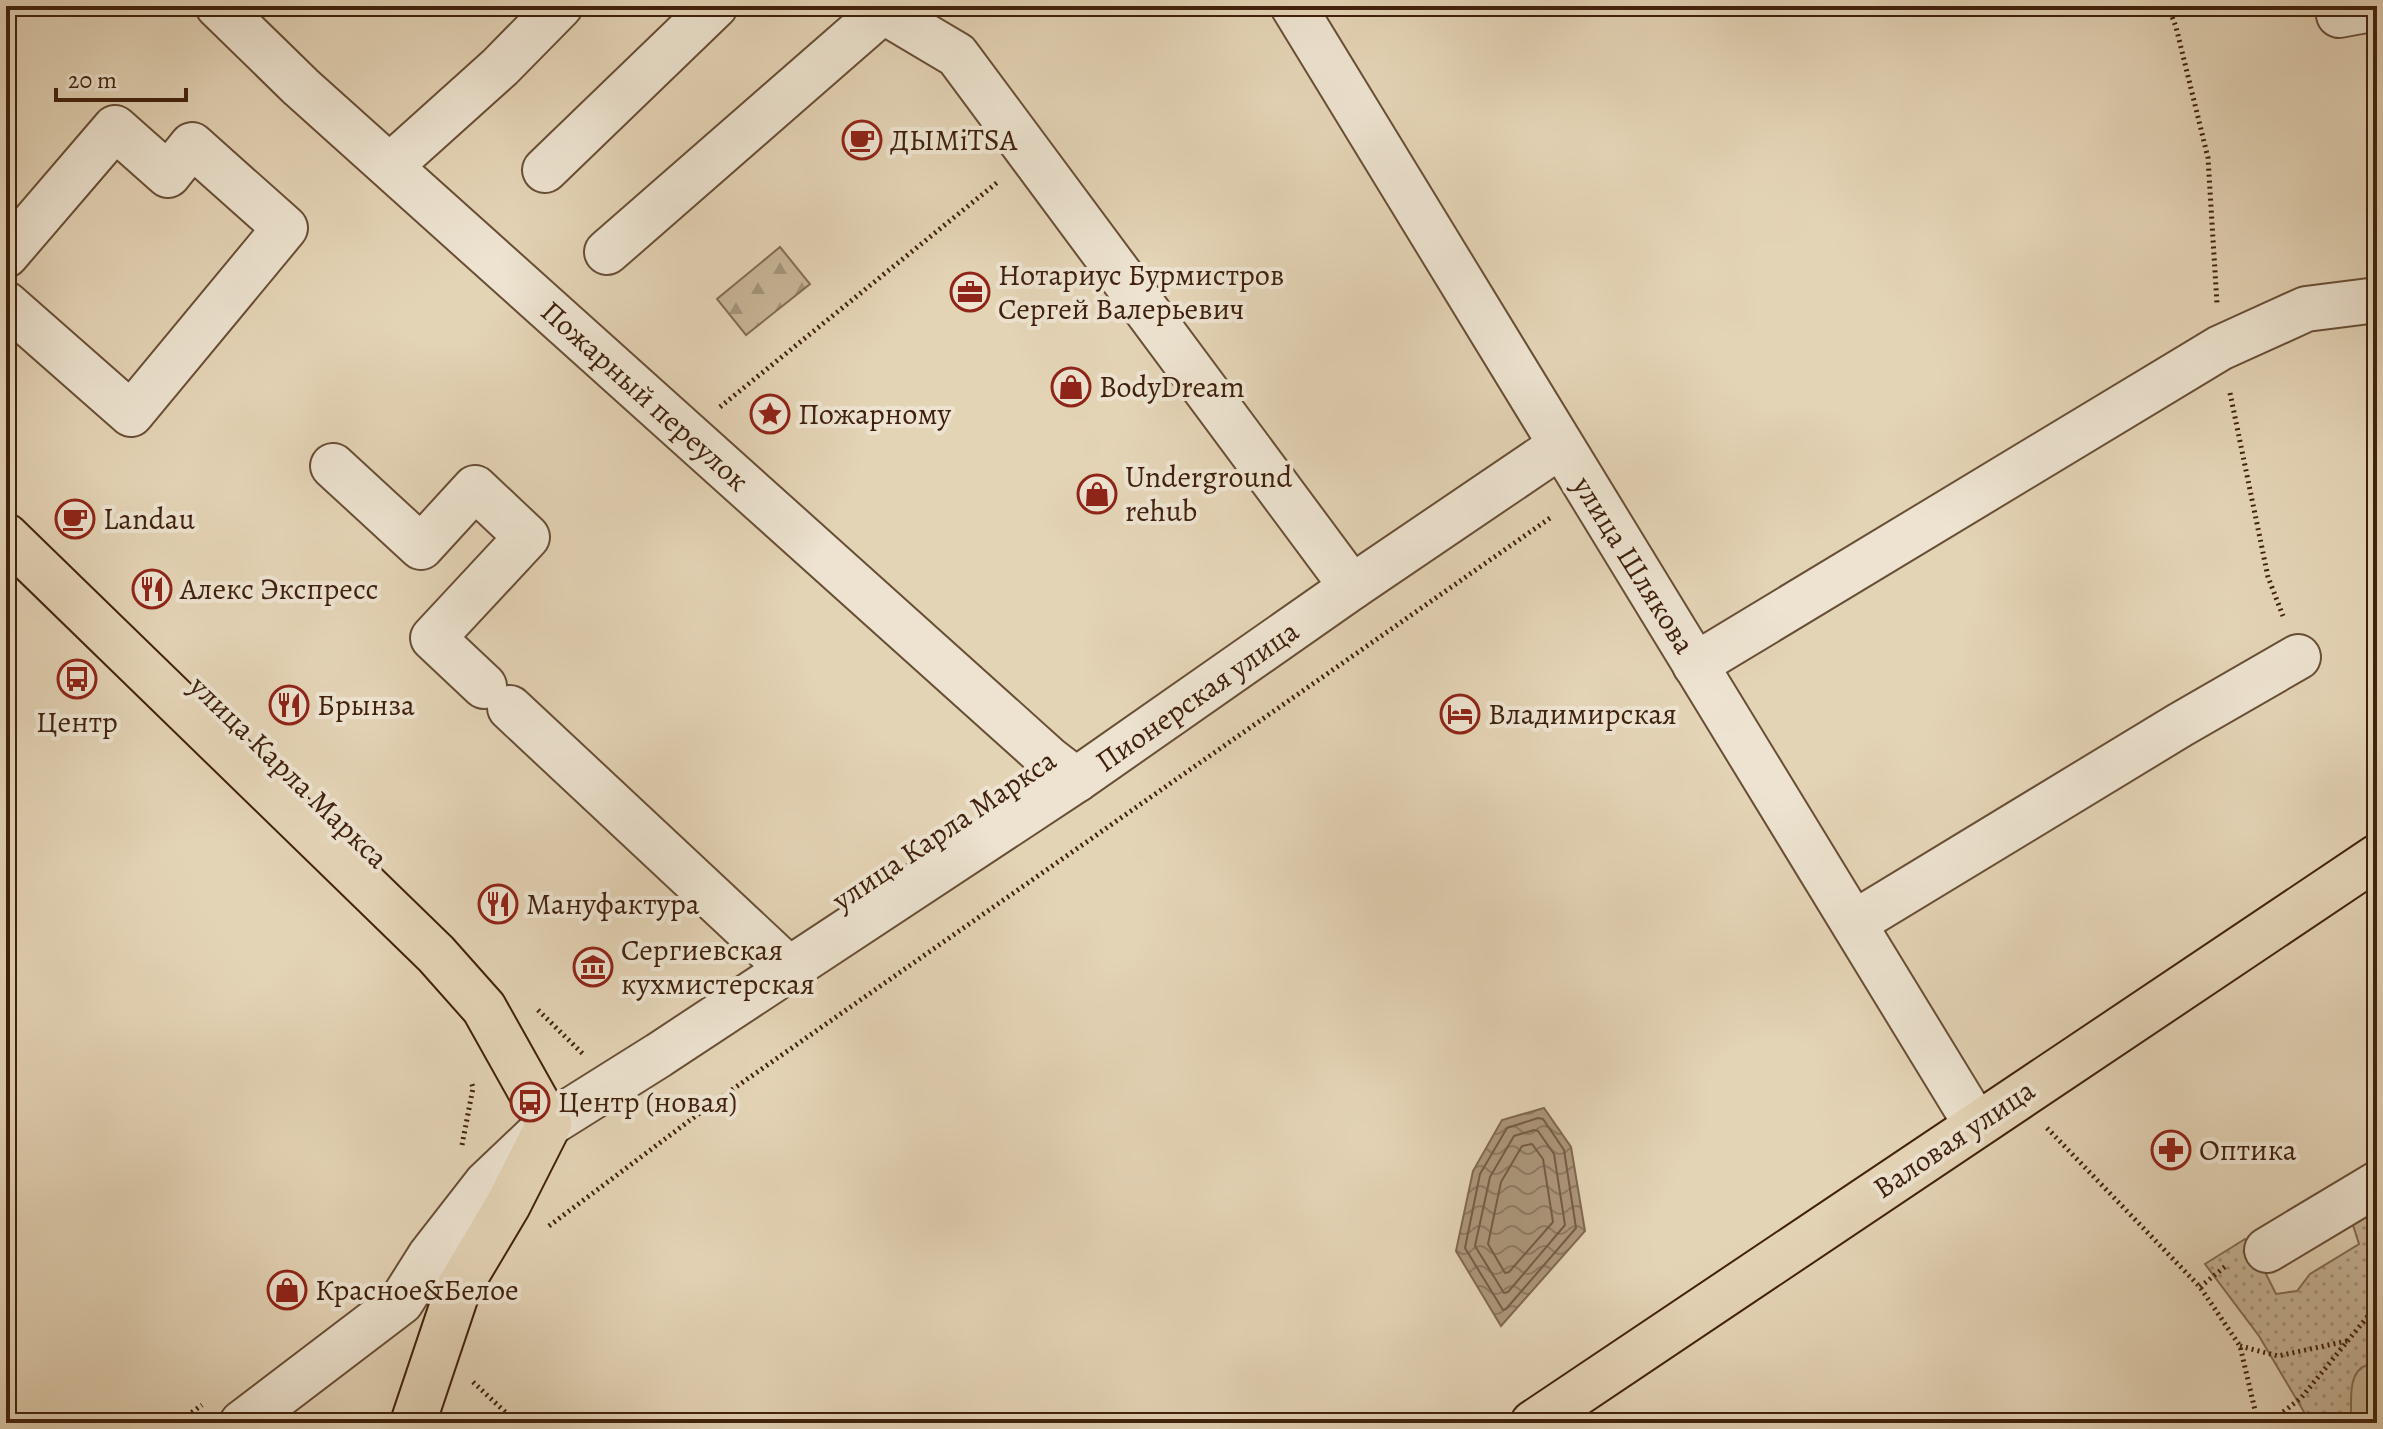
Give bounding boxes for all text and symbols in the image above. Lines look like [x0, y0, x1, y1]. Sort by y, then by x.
scale bar [56, 52, 186, 102]
text: 20 m [68, 64, 117, 96]
cafe icon: ДЫМiTSA [841, 119, 883, 161]
place label: ДЫМiTSA [890, 120, 1018, 160]
place label: Нотариус Бурмистров Сергей Валерьевич [998, 255, 1284, 329]
office icon: Нотариус Бурмистров Сергей Валерьевич [949, 271, 991, 313]
street label: Пожарный переулок [532, 292, 758, 500]
shop icon: BodyDream [1050, 366, 1092, 408]
place label: BodyDream [1099, 367, 1245, 407]
place icon: Пожарному [749, 393, 791, 435]
place label: Пожарному [798, 394, 952, 434]
place label: Underground rehub [1125, 457, 1293, 531]
street label: улица Шлякова [1563, 468, 1705, 661]
shop icon: Underground rehub [1076, 473, 1118, 515]
cafe icon: Landau [54, 498, 96, 540]
place label: Landau [103, 499, 196, 539]
restaurant icon: Алекс Экспресс [131, 568, 173, 610]
place label: Алекс Экспресс [179, 569, 379, 609]
street label: Пионерская улица [1087, 611, 1307, 781]
bus stop icon: Центр [56, 658, 98, 700]
street label: улица Карла Маркса [180, 666, 397, 877]
restaurant icon: Брынза [268, 684, 310, 726]
place label: Брынза [317, 685, 415, 725]
hotel icon: Владимирская [1439, 693, 1481, 735]
place label: Владимирская [1488, 694, 1677, 734]
place label: Центр [36, 702, 118, 742]
street label: улица Карла Маркса [823, 740, 1064, 920]
restaurant icon: Мануфактура [477, 883, 519, 925]
place label: Мануфактура [526, 884, 700, 924]
place label: Сергиевская кухмистерская [621, 930, 815, 1004]
museum icon: Сергиевская кухмистерская [572, 946, 614, 988]
street label: Валовая улица [1865, 1070, 2043, 1208]
bus stop icon: Центр (новая) [509, 1081, 551, 1123]
place label: Центр (новая) [558, 1082, 737, 1122]
pharmacy icon: Оптика [2150, 1129, 2192, 1171]
place label: Оптика [2199, 1130, 2297, 1170]
shop icon: Красное&Белое [266, 1269, 308, 1311]
place label: Красное&Белое [315, 1270, 519, 1310]

